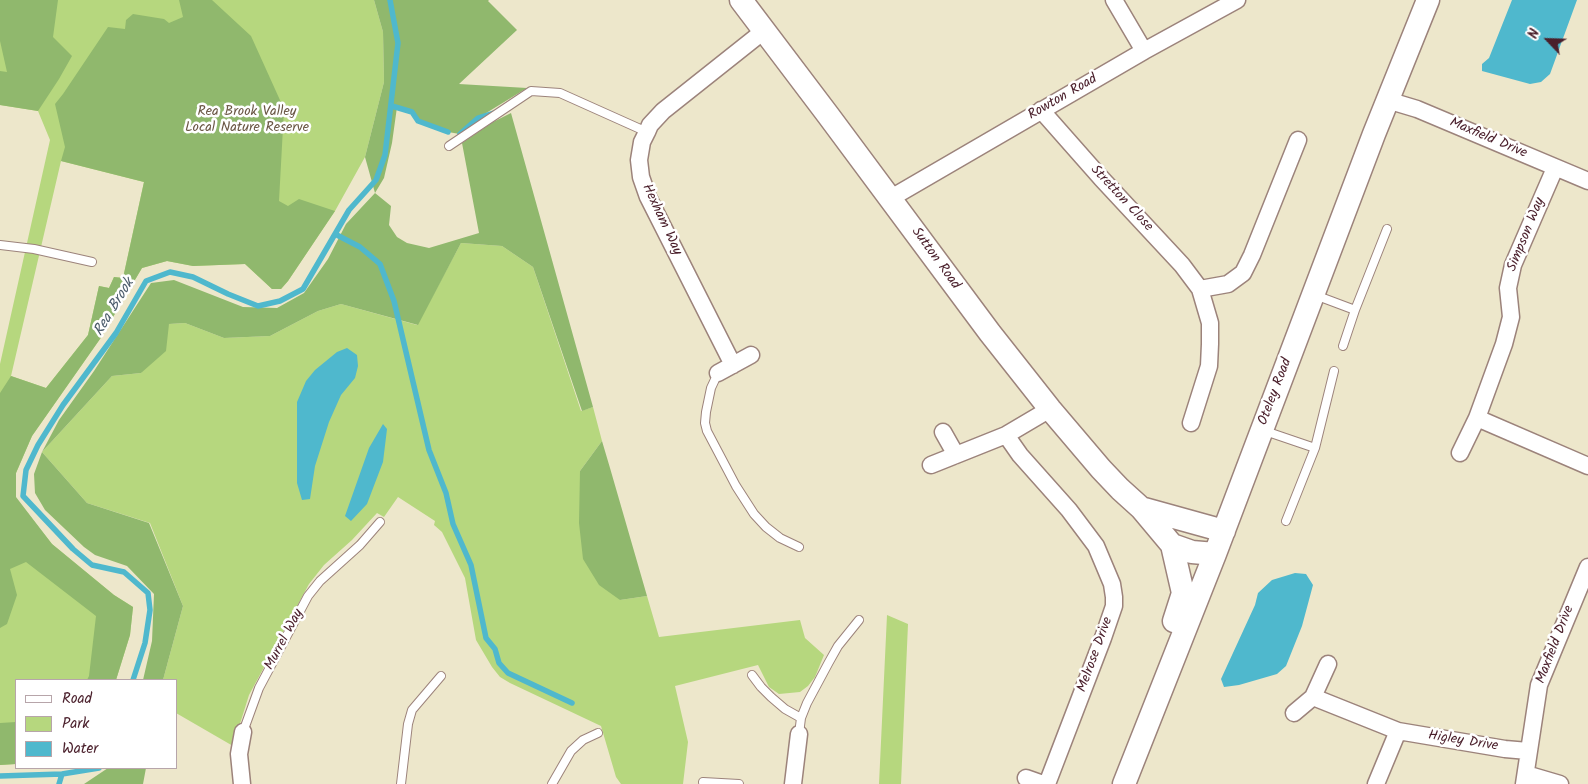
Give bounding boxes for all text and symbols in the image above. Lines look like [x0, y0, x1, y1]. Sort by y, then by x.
north arrow [1523, 15, 1573, 65]
text: N [1522, 25, 1546, 42]
street label: Rowton Road [1026, 72, 1100, 124]
park label: Rea Brook Valley Local Nature Reserve [185, 105, 309, 138]
street label: Maxfield Drive [1447, 115, 1529, 163]
street label: Stretton Close [1086, 162, 1156, 236]
street label: Hexham Way [637, 182, 685, 258]
street label: Simpson Way [1505, 196, 1549, 274]
street label: Sutton Road [907, 225, 963, 293]
water label: Rea Brook [91, 276, 139, 340]
street label: Oteley Road [1256, 356, 1296, 428]
street label: Maxfield Drive [1533, 603, 1579, 687]
street label: Murrel Way [262, 607, 308, 673]
street label: Melrose Drive [1075, 615, 1117, 695]
legend [15, 679, 178, 769]
text: Road [62, 687, 92, 711]
text: Park [62, 712, 89, 736]
street label: Higley Drive [1427, 728, 1499, 756]
text: Water [62, 737, 98, 761]

